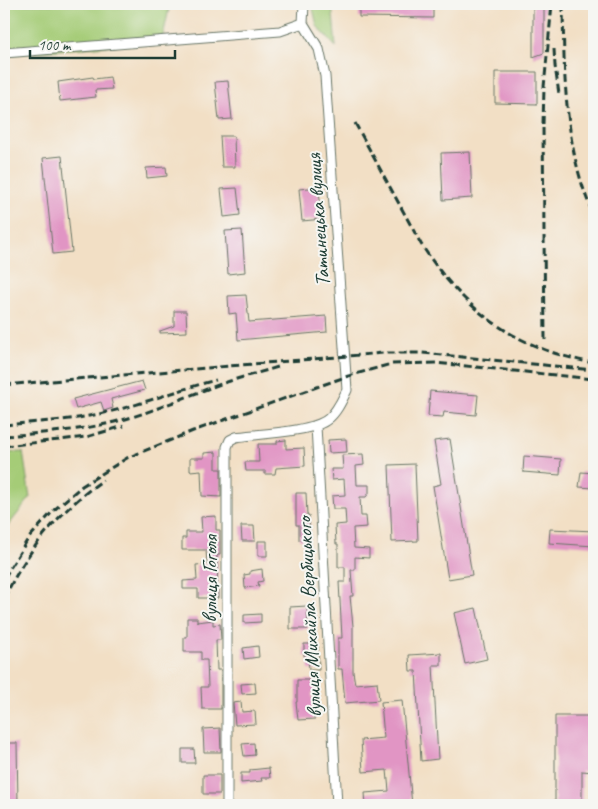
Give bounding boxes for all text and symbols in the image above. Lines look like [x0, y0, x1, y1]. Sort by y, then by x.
scale bar [30, 28, 175, 60]
text: 100 m [38, 36, 72, 55]
street label: Татинецька вулиця [300, 151, 336, 287]
street label: вулиця Михайла Вербицького [291, 513, 327, 718]
street label: вулиця Гоголя [197, 534, 223, 623]

